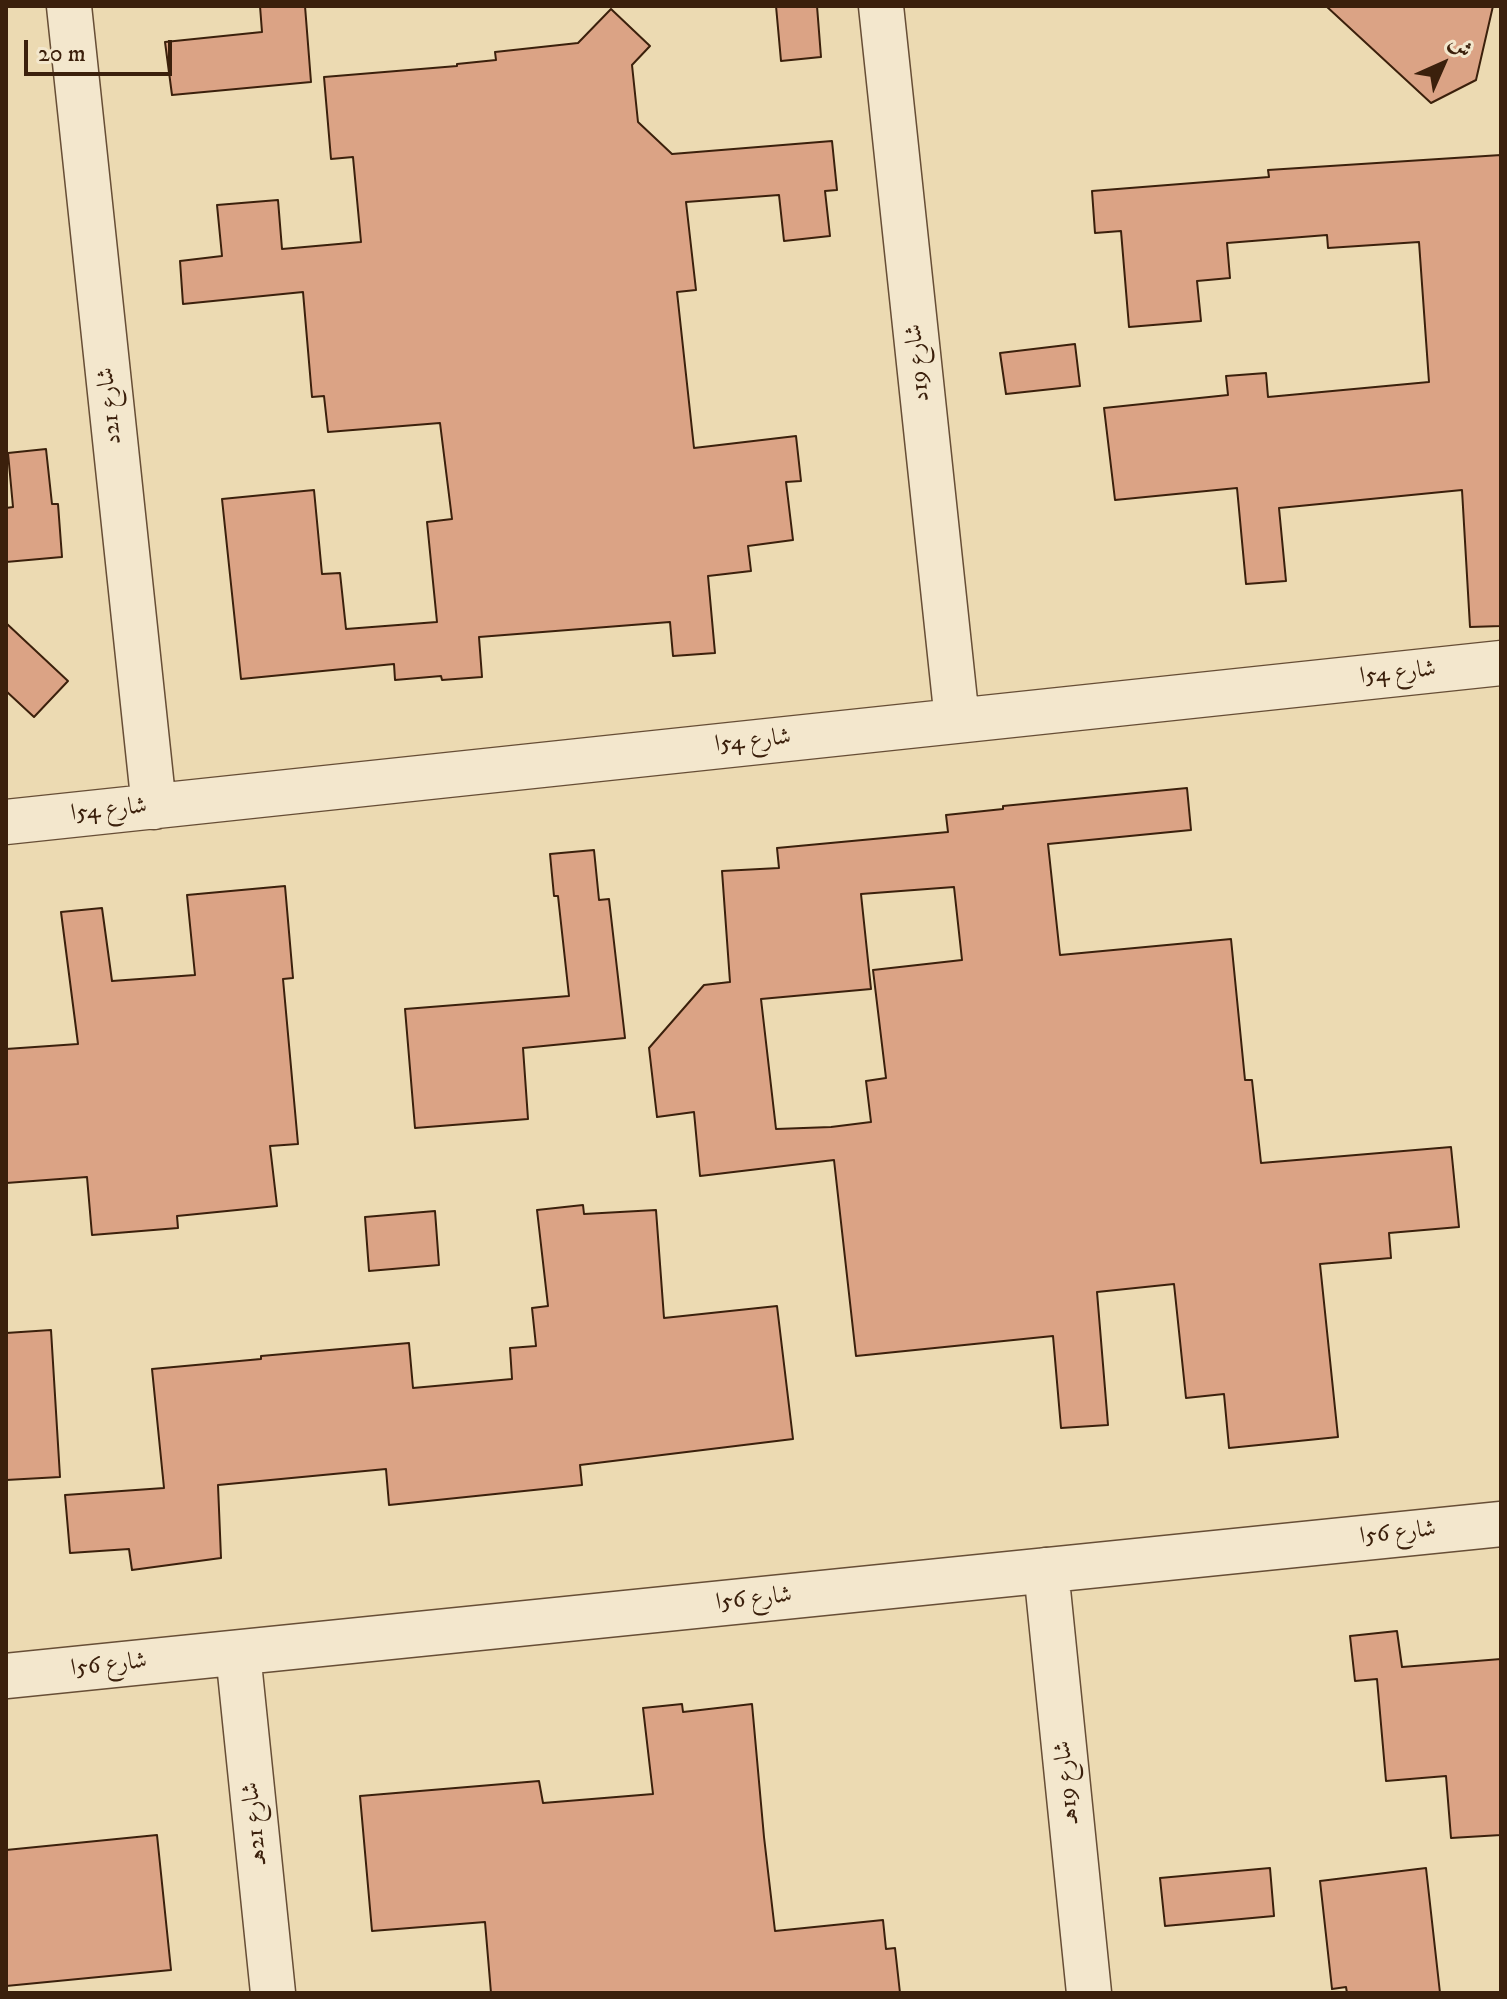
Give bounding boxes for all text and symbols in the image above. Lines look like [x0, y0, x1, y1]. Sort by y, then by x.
scale bar [28, 24, 176, 74]
north arrow [1403, 24, 1483, 104]
text: ش [1443, 29, 1478, 64]
text: 20 m [38, 39, 86, 69]
street label: شارع 19د [901, 323, 937, 403]
street label: شارع 21د [93, 366, 129, 446]
street label: شارع 54ا [1358, 656, 1438, 692]
street label: شارع 54ا [713, 724, 793, 760]
street label: شارع 54ا [69, 793, 149, 829]
street label: شارع 56ا [1358, 1516, 1438, 1552]
street label: شارع 56ا [714, 1582, 794, 1618]
street label: شارع 56ا [69, 1648, 149, 1684]
street label: شارع 19هـ [1049, 1739, 1087, 1825]
street label: شارع 21هـ [237, 1780, 275, 1866]

